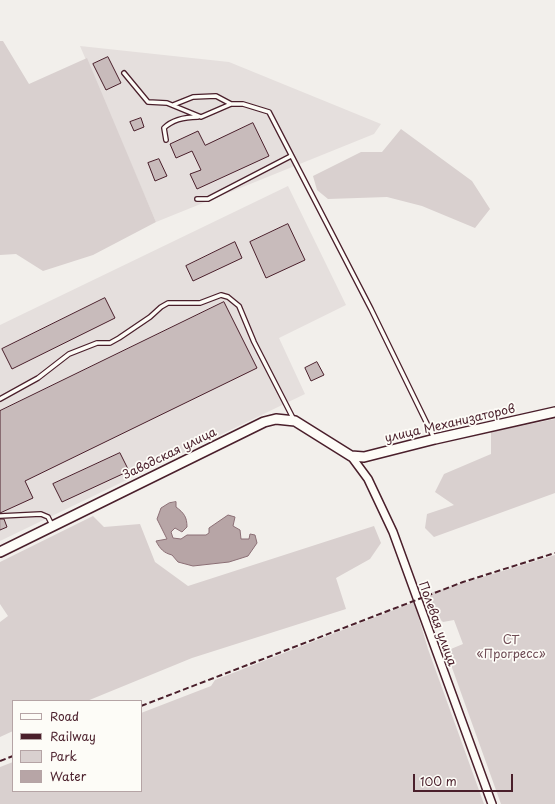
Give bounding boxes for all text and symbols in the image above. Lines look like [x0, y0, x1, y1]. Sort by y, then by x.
street label: улица Механизаторов [383, 402, 517, 446]
street label: Заводская улица [121, 425, 219, 483]
street label: Полевая улица [415, 580, 459, 668]
park label: СТ «Прогресс» [476, 634, 546, 662]
legend [12, 700, 142, 792]
text: Road [50, 707, 79, 725]
text: Railway [50, 727, 96, 745]
text: Park [50, 747, 77, 765]
scale bar [415, 766, 515, 792]
text: Water [50, 767, 86, 785]
text: 100 m [420, 772, 457, 790]

